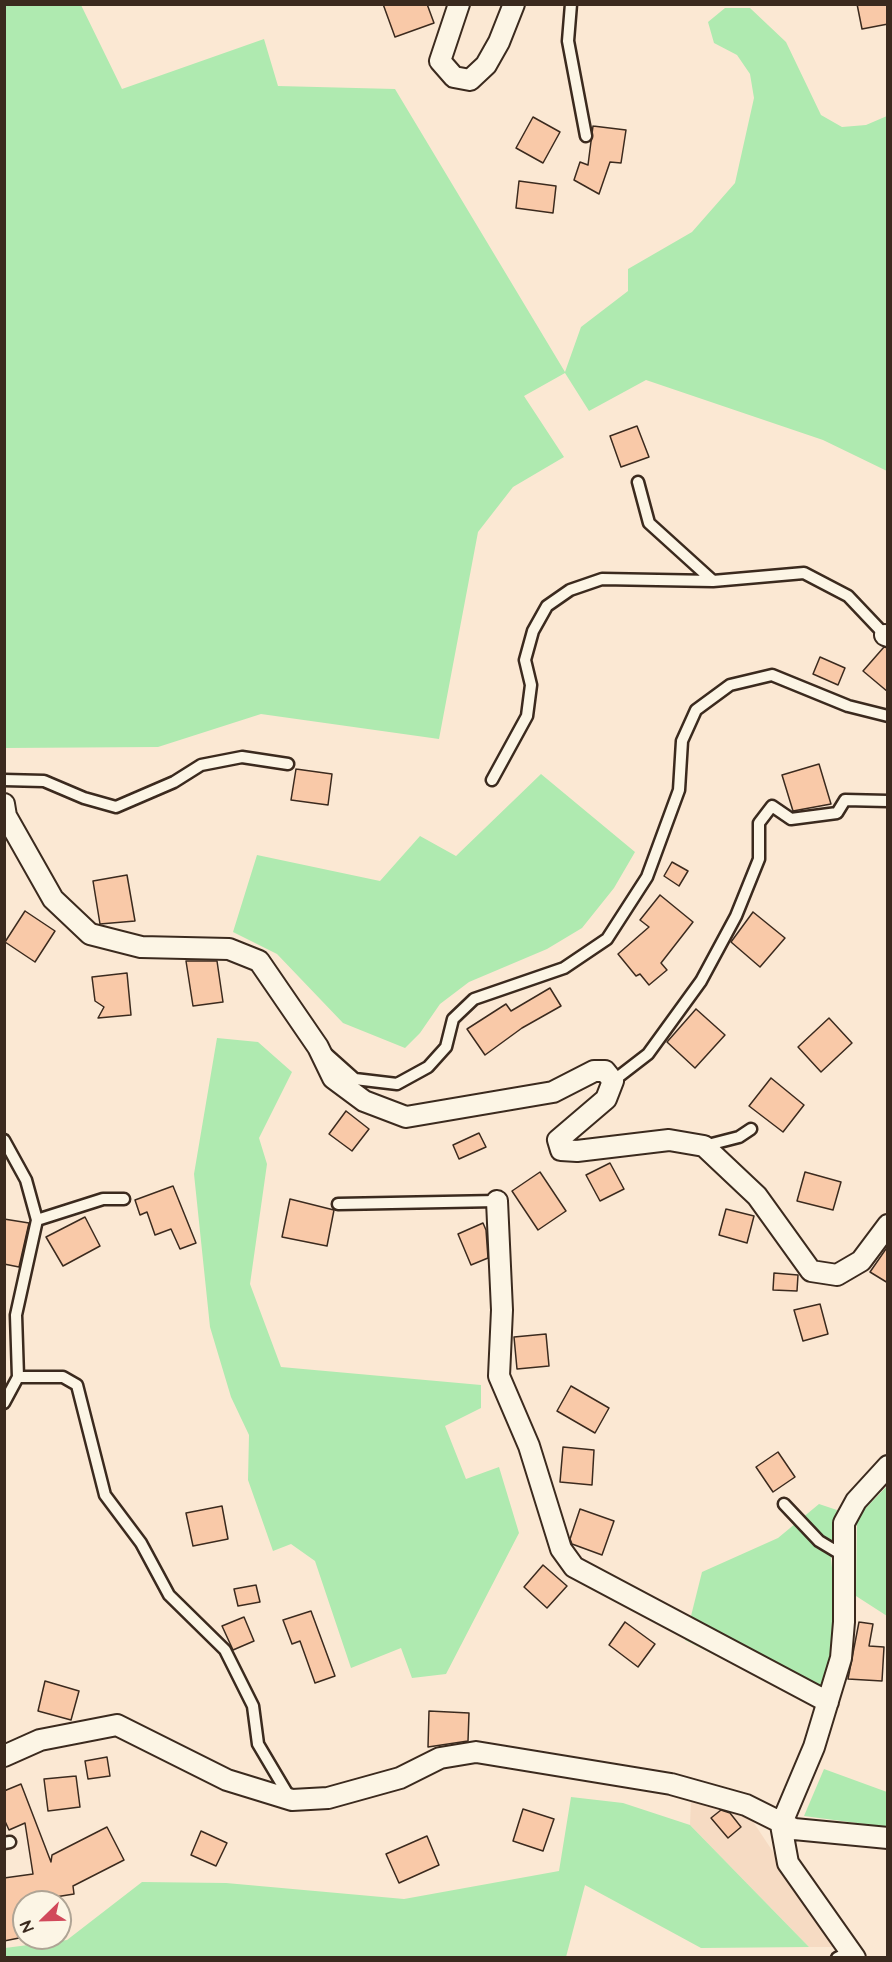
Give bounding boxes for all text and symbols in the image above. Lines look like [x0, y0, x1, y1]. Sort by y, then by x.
north arrow [12, 1890, 72, 1950]
text: N [15, 1917, 39, 1935]

